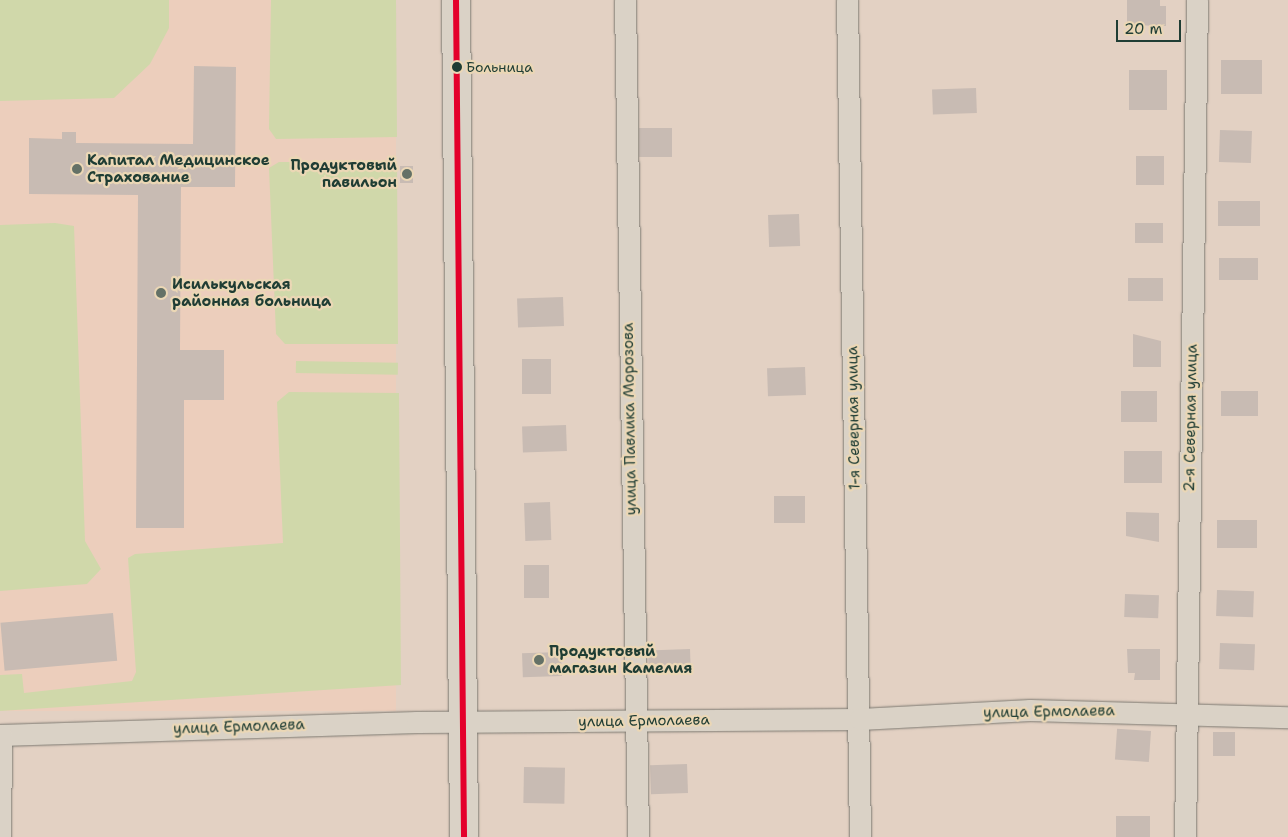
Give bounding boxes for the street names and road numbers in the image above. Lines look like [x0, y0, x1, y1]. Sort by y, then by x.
street label: улица Павлика Морозова [619, 323, 641, 515]
street label: 2-я Северная улица [1181, 344, 1201, 492]
street label: 1-я Северная улица [844, 346, 864, 490]
street label: улица Ермолаева [983, 702, 1115, 722]
street label: улица Ермолаева [578, 711, 710, 731]
street label: улица Ермолаева [173, 716, 305, 738]

